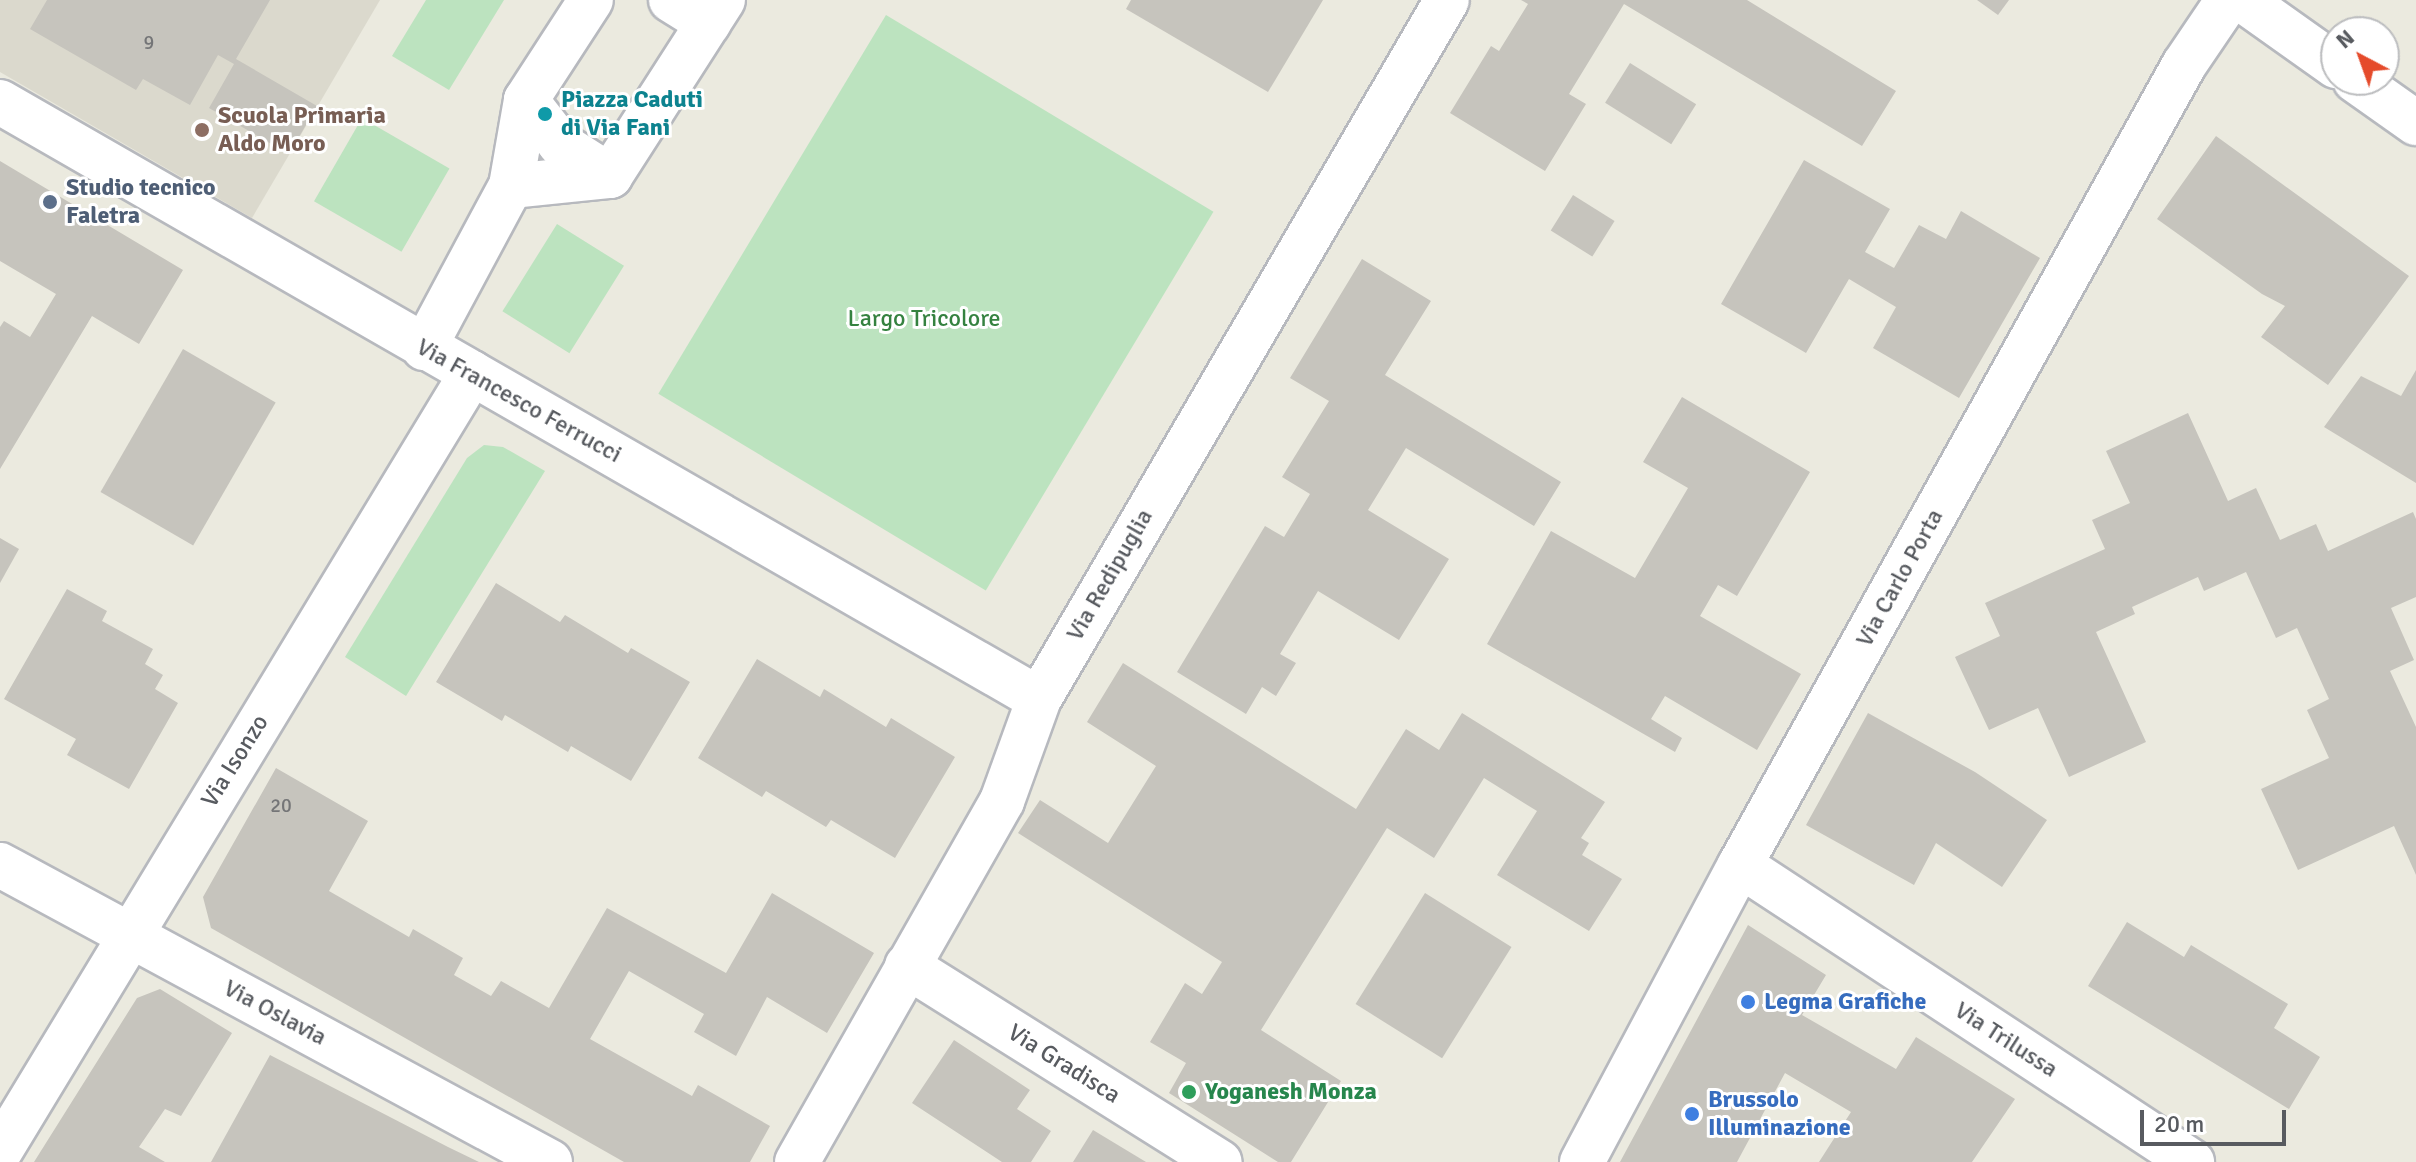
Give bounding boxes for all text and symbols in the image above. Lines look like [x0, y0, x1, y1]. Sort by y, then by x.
north arrow [2320, 16, 2400, 96]
text: N [2331, 24, 2360, 54]
house number: 9 [144, 30, 154, 54]
place label: Piazza Caduti di Via Fani [561, 86, 703, 142]
place label: Scuola Primaria Aldo Moro [218, 102, 386, 158]
marker: Piazza Caduti di Via Fani [536, 105, 554, 123]
marker: Scuola Primaria Aldo Moro [193, 121, 211, 139]
place label: Studio tecnico Faletra [66, 174, 216, 230]
marker: Studio tecnico Faletra [41, 193, 59, 211]
park label: Largo Tricolore [847, 305, 1001, 333]
street label: Via Francesco Ferrucci [411, 333, 627, 469]
street label: Via Redipuglia [1061, 504, 1159, 646]
street label: Via Carlo Porta [1850, 504, 1950, 652]
street label: Via Isonzo [195, 709, 275, 813]
house number: 20 [270, 793, 292, 817]
street label: Via Oslavia [219, 974, 331, 1052]
place label: Legma Grafiche [1764, 988, 1926, 1016]
marker: Legma Grafiche [1739, 993, 1757, 1011]
street label: Via Trilussa [1949, 996, 2063, 1084]
street label: Via Gradisca [1003, 1018, 1125, 1110]
place label: Yoganesh Monza [1205, 1078, 1377, 1106]
marker: Yoganesh Monza [1180, 1083, 1198, 1101]
place label: Brussolo Illuminazione [1708, 1086, 1851, 1142]
scale bar [2144, 1094, 2290, 1144]
marker: Brussolo Illuminazione [1683, 1105, 1701, 1123]
text: 20 m [2154, 1109, 2204, 1139]

